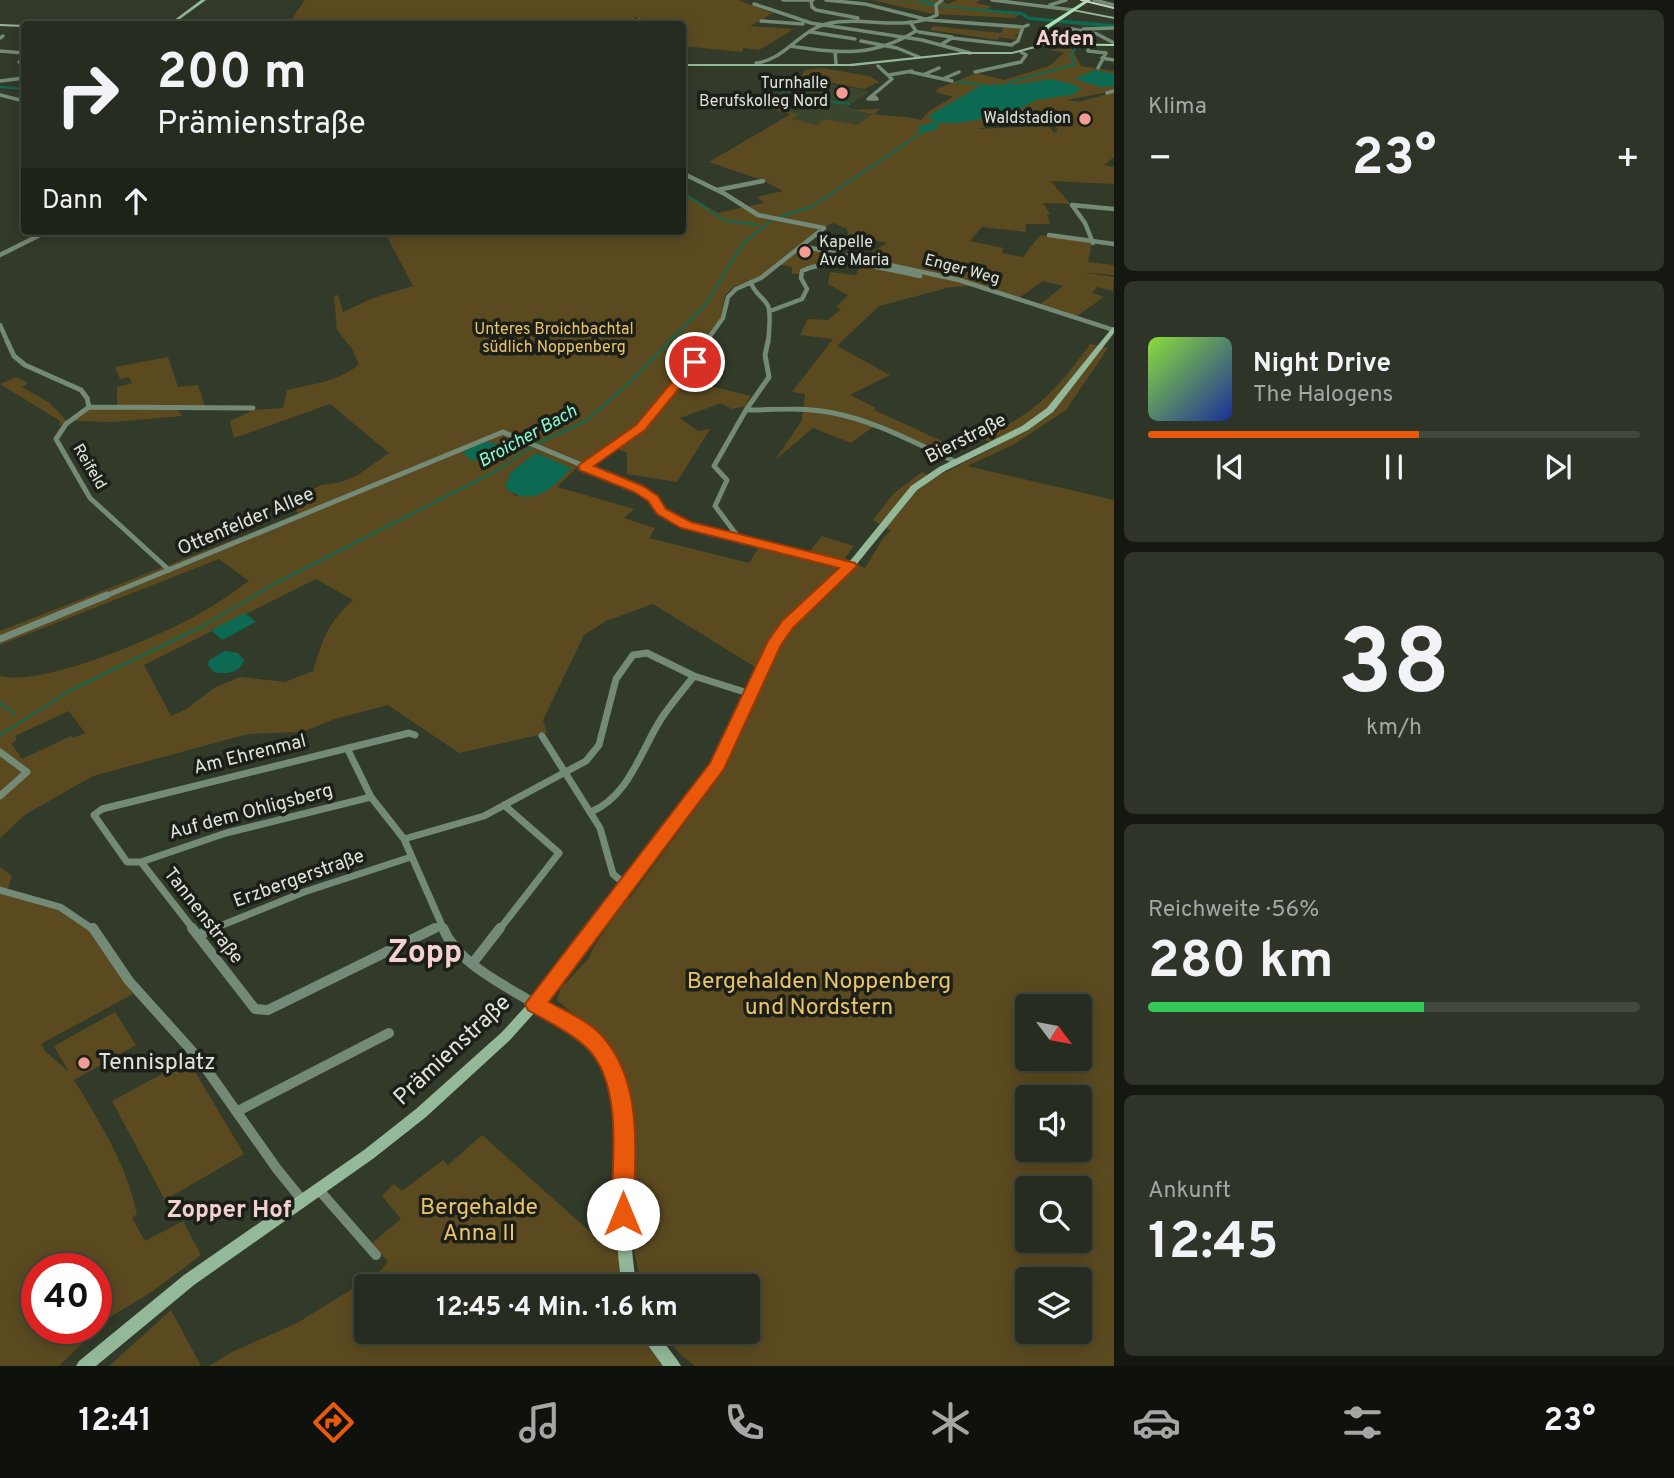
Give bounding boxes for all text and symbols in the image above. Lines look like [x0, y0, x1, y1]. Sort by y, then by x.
district label: Afden [1036, 26, 1094, 53]
text: 200 m [157, 44, 307, 106]
icon: right [42, 49, 133, 140]
place label: Turnhalle Berufskolleg Nord [699, 74, 828, 112]
marker: Turnhalle Berufskolleg Nord [834, 85, 850, 101]
text: Klima [1148, 93, 1207, 122]
text: Prämienstraße [157, 105, 366, 145]
place label: Waldstadion [984, 109, 1071, 129]
marker: Waldstadion [1077, 111, 1093, 127]
text: 23° [1352, 127, 1436, 193]
text: − [1148, 136, 1173, 185]
text: + [1615, 136, 1640, 185]
icon: ahead [117, 182, 155, 220]
text: Dann [42, 185, 103, 218]
place label: Kapelle Ave Maria [819, 233, 889, 271]
marker: Kapelle Ave Maria [797, 244, 813, 260]
street label: Enger Weg [922, 250, 1002, 290]
park label: Unteres Broichbachtal südlich Noppenberg [474, 320, 634, 358]
pin [665, 332, 725, 392]
icon: arrive [676, 343, 714, 381]
text: Night Drive [1253, 348, 1391, 381]
text: The Halogens [1253, 381, 1393, 410]
water label: Broicher Bach [474, 400, 582, 474]
street label: Bierstraße [921, 408, 1011, 470]
street label: Reifeld [68, 441, 110, 493]
icon: previous [1211, 448, 1249, 486]
icon: pause [1375, 448, 1413, 486]
icon: next [1539, 448, 1577, 486]
street label: Ottenfelder Allee [174, 482, 318, 562]
text: 38 [1338, 611, 1450, 726]
text: km/h [1366, 714, 1422, 743]
street label: Am Ehrenmal [191, 729, 309, 781]
street label: Auf dem Ohligsberg [166, 779, 336, 845]
street label: Erzbergerstraße [230, 844, 368, 914]
street label: Tannenstraße [158, 863, 248, 969]
text: Reichweite · 56% [1148, 896, 1319, 925]
text: 280 km [1148, 930, 1334, 996]
district label: Zopp [388, 934, 462, 974]
park label: Bergehalden Noppenberg und Nordstern [687, 968, 951, 1023]
street label: Prämienstraße [388, 989, 518, 1113]
north arrow [1015, 994, 1092, 1071]
map controls [1015, 994, 1092, 1344]
place label: Tennisplatz [98, 1049, 216, 1078]
marker: Tennisplatz [76, 1055, 92, 1071]
button: sound [1015, 1085, 1092, 1162]
button: search [1015, 1176, 1092, 1253]
position arrow [586, 1177, 660, 1251]
text: Ankunft [1148, 1177, 1231, 1206]
park label: Bergehalde Anna II [420, 1194, 538, 1249]
district label: Zopper Hof [167, 1196, 292, 1226]
text: 12:45 [1148, 1211, 1278, 1277]
speed limit sign: 40 [21, 1253, 112, 1344]
button: layers [1015, 1267, 1092, 1344]
text: 12:45 · 4 Min. · 1.6 km [436, 1292, 678, 1325]
icon: directions [309, 1398, 358, 1447]
icon: music [515, 1398, 564, 1447]
icon: phone [720, 1398, 769, 1447]
icon: climate [926, 1398, 975, 1447]
icon: car [1132, 1398, 1181, 1447]
icon: filters [1338, 1398, 1387, 1447]
text: 12:41 [78, 1402, 152, 1442]
text: 23° [1543, 1402, 1596, 1442]

